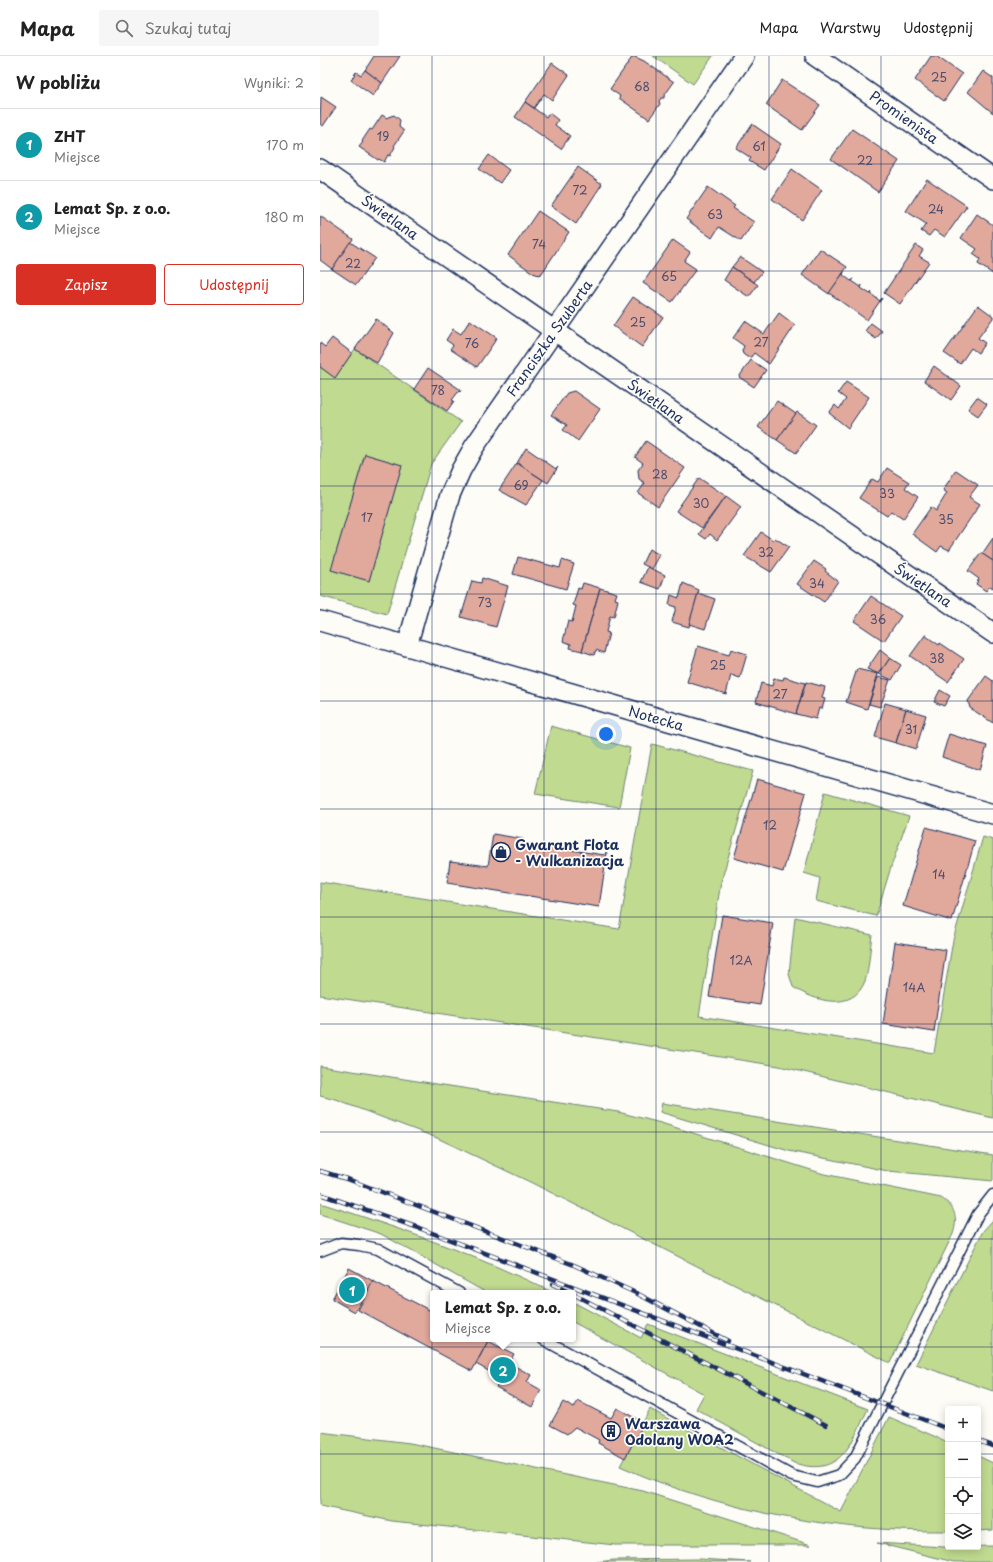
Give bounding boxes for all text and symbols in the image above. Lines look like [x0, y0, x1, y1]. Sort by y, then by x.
search box [99, 10, 379, 46]
text: Mapa [20, 14, 75, 42]
text: Szukaj tutaj [145, 16, 231, 39]
icon: search [113, 17, 135, 39]
text: Mapa [760, 17, 798, 38]
text: Warstwy [820, 17, 881, 38]
text: Udostępnij [903, 17, 973, 38]
house number: 25 [931, 68, 947, 86]
text: W pobliżu [16, 69, 101, 95]
text: Wyniki: 2 [244, 73, 304, 92]
house number: 68 [634, 77, 650, 95]
street label: Promienista [865, 85, 943, 149]
text: ZHT [54, 124, 85, 147]
house number: 19 [377, 127, 389, 145]
text: 1 [26, 135, 32, 154]
text: 170 m [266, 135, 304, 154]
house number: 61 [752, 137, 766, 155]
text: Miejsce [54, 147, 100, 166]
house number: 22 [857, 151, 873, 169]
house number: 72 [572, 181, 588, 199]
street label: Świetlana [357, 190, 423, 245]
text: Lemat Sp. z o.o. [54, 196, 170, 219]
house number: 24 [928, 200, 944, 218]
house number: 63 [707, 205, 723, 223]
text: 2 [24, 207, 34, 226]
text: 180 m [265, 207, 304, 226]
text: Miejsce [54, 219, 100, 238]
house number: 74 [532, 235, 546, 253]
house number: 22 [345, 254, 361, 272]
button: Zapisz [16, 264, 156, 305]
button: Udostępnij [164, 264, 304, 305]
house number: 65 [661, 267, 677, 285]
street label: Franciszka Szuberta [501, 275, 597, 401]
house number: 25 [630, 313, 646, 331]
house number: 27 [754, 333, 769, 351]
house number: 76 [465, 334, 479, 352]
street label: Świetlana [623, 374, 689, 429]
house number: 78 [431, 381, 445, 399]
house number: 28 [652, 465, 668, 483]
house number: 69 [513, 476, 529, 494]
house number: 33 [879, 484, 895, 502]
house number: 30 [693, 494, 710, 512]
house number: 17 [361, 508, 373, 526]
house number: 35 [938, 510, 954, 528]
house number: 32 [758, 543, 774, 561]
street label: Świetlana [890, 558, 956, 612]
house number: 34 [809, 574, 825, 592]
house number: 73 [478, 593, 492, 611]
house number: 36 [870, 610, 886, 628]
house number: 38 [929, 649, 945, 667]
house number: 25 [710, 656, 726, 674]
house number: 27 [773, 685, 788, 703]
street label: Notecka [626, 700, 686, 736]
house number: 31 [905, 720, 917, 738]
your location [596, 724, 616, 744]
house number: 12 [763, 816, 777, 834]
place label: Gwarant Flota - Wulkanizacja [515, 834, 624, 871]
shop icon: Gwarant Flota - Wulkanizacja [490, 841, 512, 863]
house number: 14 [932, 865, 946, 883]
house number: 12A [730, 951, 752, 969]
house number: 14A [903, 978, 925, 996]
pin: 1 [339, 1275, 365, 1305]
popup [430, 1290, 576, 1342]
text: Lemat Sp. z o.o. [445, 1295, 561, 1318]
text: Miejsce [445, 1318, 491, 1337]
pin: 2 [490, 1355, 516, 1385]
map controls [945, 1406, 981, 1550]
button: + [945, 1406, 981, 1442]
place label: Warszawa Odolany WOA2 [625, 1413, 734, 1450]
building icon: Warszawa Odolany WOA2 [600, 1420, 622, 1442]
button: − [945, 1442, 981, 1478]
button: locate [945, 1478, 981, 1514]
button: layers [945, 1514, 981, 1550]

